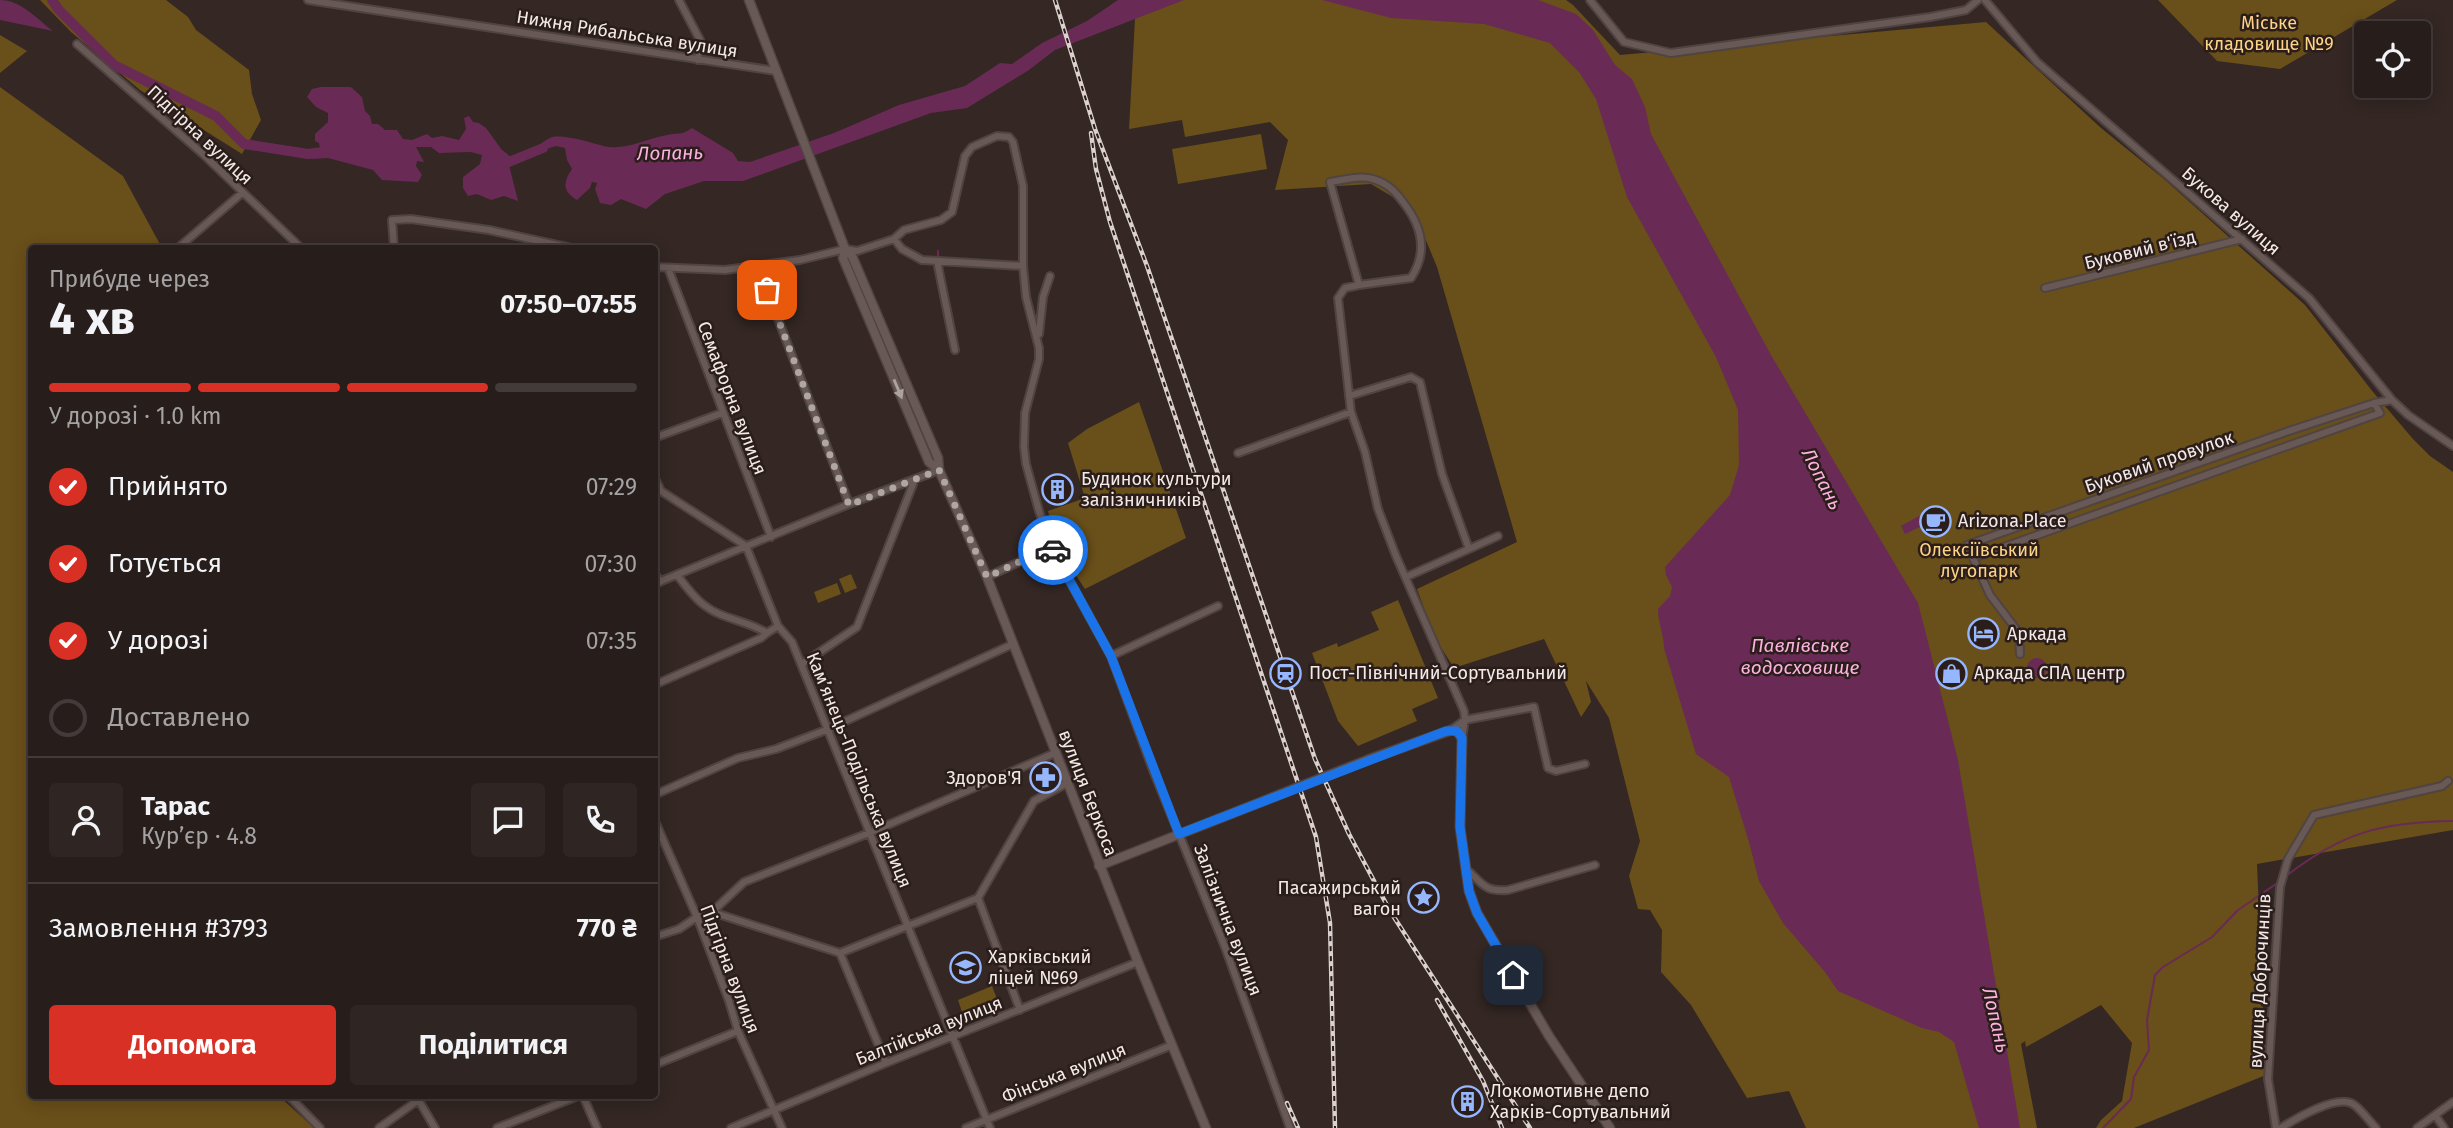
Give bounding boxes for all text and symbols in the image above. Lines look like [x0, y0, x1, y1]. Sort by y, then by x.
street label: Нижня Рибальська вулиця [515, 6, 739, 62]
park label: Міське кладовище №9 [2204, 12, 2334, 55]
map controls [2354, 21, 2431, 98]
button: locate [2354, 21, 2431, 98]
street label: Підгірна вулиця [143, 81, 257, 189]
water label: Лопань [636, 141, 703, 165]
street label: Букова вулиця [2177, 162, 2285, 260]
street label: Буковий в'їзд [2082, 226, 2198, 274]
pin [737, 260, 797, 320]
text: Прибуде через [49, 265, 210, 293]
icon: bag [748, 271, 786, 309]
text: 07:50–07:55 [500, 289, 637, 320]
text: 4 хв [49, 291, 135, 346]
street label: Семафорна вулиця [693, 318, 771, 478]
one-way arrow [893, 379, 904, 400]
text: У дорозі · 1.0 km [49, 402, 222, 430]
street label: Буковий провулок [2082, 426, 2237, 498]
water label: Лопань [1796, 443, 1847, 514]
icon: check [49, 468, 87, 506]
place label: Будинок культури залізничників [1081, 468, 1232, 511]
text: Прийнято [108, 471, 228, 502]
building icon: Будинок культури залізничників [1041, 472, 1075, 506]
text: 07:29 [586, 473, 637, 501]
cafe icon: Arizona.Place [1918, 504, 1952, 538]
place label: Arizona.Place [1958, 510, 2067, 532]
courier [1018, 515, 1088, 585]
icon: car [1034, 531, 1072, 569]
park label: Олексіївський лугопарк [1919, 539, 2039, 582]
icon: check [49, 545, 87, 583]
text: Готується [108, 548, 222, 579]
text: 07:30 [584, 550, 637, 578]
hotel icon: Аркада [1967, 617, 2001, 651]
icon: check [49, 622, 87, 660]
place label: Аркада [2007, 623, 2067, 645]
text: У дорозі [108, 625, 209, 656]
text: 07:35 [586, 627, 637, 655]
water label: Павлівське водосховище [1741, 634, 1860, 679]
street label: Кам’янець-Подільська вулиця [802, 649, 916, 891]
station icon: Пост-Північний-Сортувальний [1269, 656, 1303, 690]
shop icon: Аркада СПА центр [1934, 656, 1968, 690]
place label: Пост-Північний-Сортувальний [1309, 662, 1567, 684]
place label: Аркада СПА центр [1974, 662, 2125, 684]
text: Доставлено [108, 702, 250, 733]
street label: вулиця Беркоса [1054, 727, 1122, 859]
pharmacy icon: Здоров'Я [1028, 761, 1062, 795]
place label: Здоров'Я [946, 767, 1022, 789]
button: person [49, 783, 123, 857]
button: chat [471, 783, 545, 857]
button: phone [563, 783, 637, 857]
text: Тарас [141, 791, 210, 822]
text: Кур’єр · 4.8 [141, 822, 257, 850]
street label: Залізнична вулиця [1189, 841, 1267, 999]
place label: Пасажирський вагон [1278, 877, 1401, 920]
place icon: Пасажирський вагон [1407, 881, 1441, 915]
street label: вулиця Доброчинців [2244, 893, 2276, 1069]
street label: Підгірна вулиця [695, 901, 765, 1037]
text: Замовлення #3793 [49, 913, 268, 944]
text: 770 ₴ [577, 913, 637, 944]
pin [1483, 945, 1543, 1005]
place label: Харківський ліцей №69 [988, 946, 1091, 989]
school or university icon: Харківський ліцей №69 [948, 950, 982, 984]
icon: home [1494, 956, 1532, 994]
water label: Лопань [1977, 984, 2015, 1055]
street label: Балтійська вулиця [852, 992, 1006, 1070]
button: Допомога [49, 1005, 336, 1085]
button: Поділитися [350, 1005, 637, 1085]
street label: Фінська вулиця [999, 1038, 1129, 1108]
place label: Локомотивне депо Харків-Сортувальний [1490, 1080, 1671, 1123]
building icon: Локомотивне депо Харків-Сортувальний [1450, 1084, 1484, 1118]

